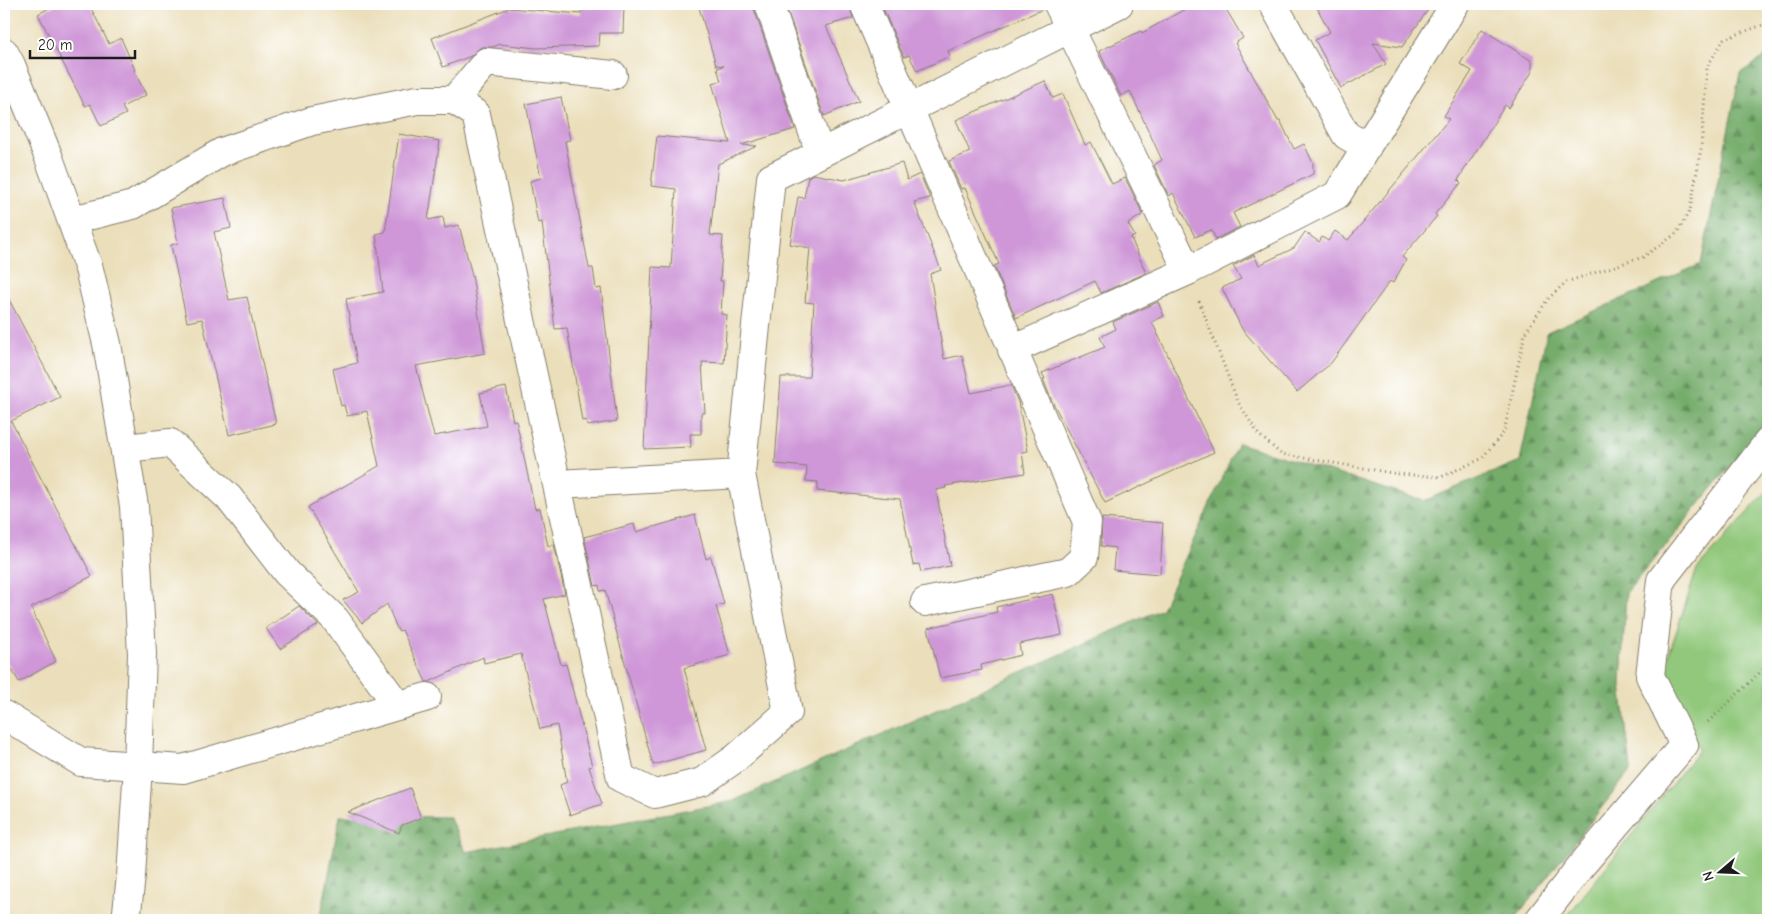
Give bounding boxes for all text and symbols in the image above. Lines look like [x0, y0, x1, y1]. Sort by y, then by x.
scale bar [30, 28, 135, 60]
text: 20 m [38, 36, 72, 54]
north arrow [1694, 846, 1744, 896]
text: N [1699, 869, 1718, 883]

